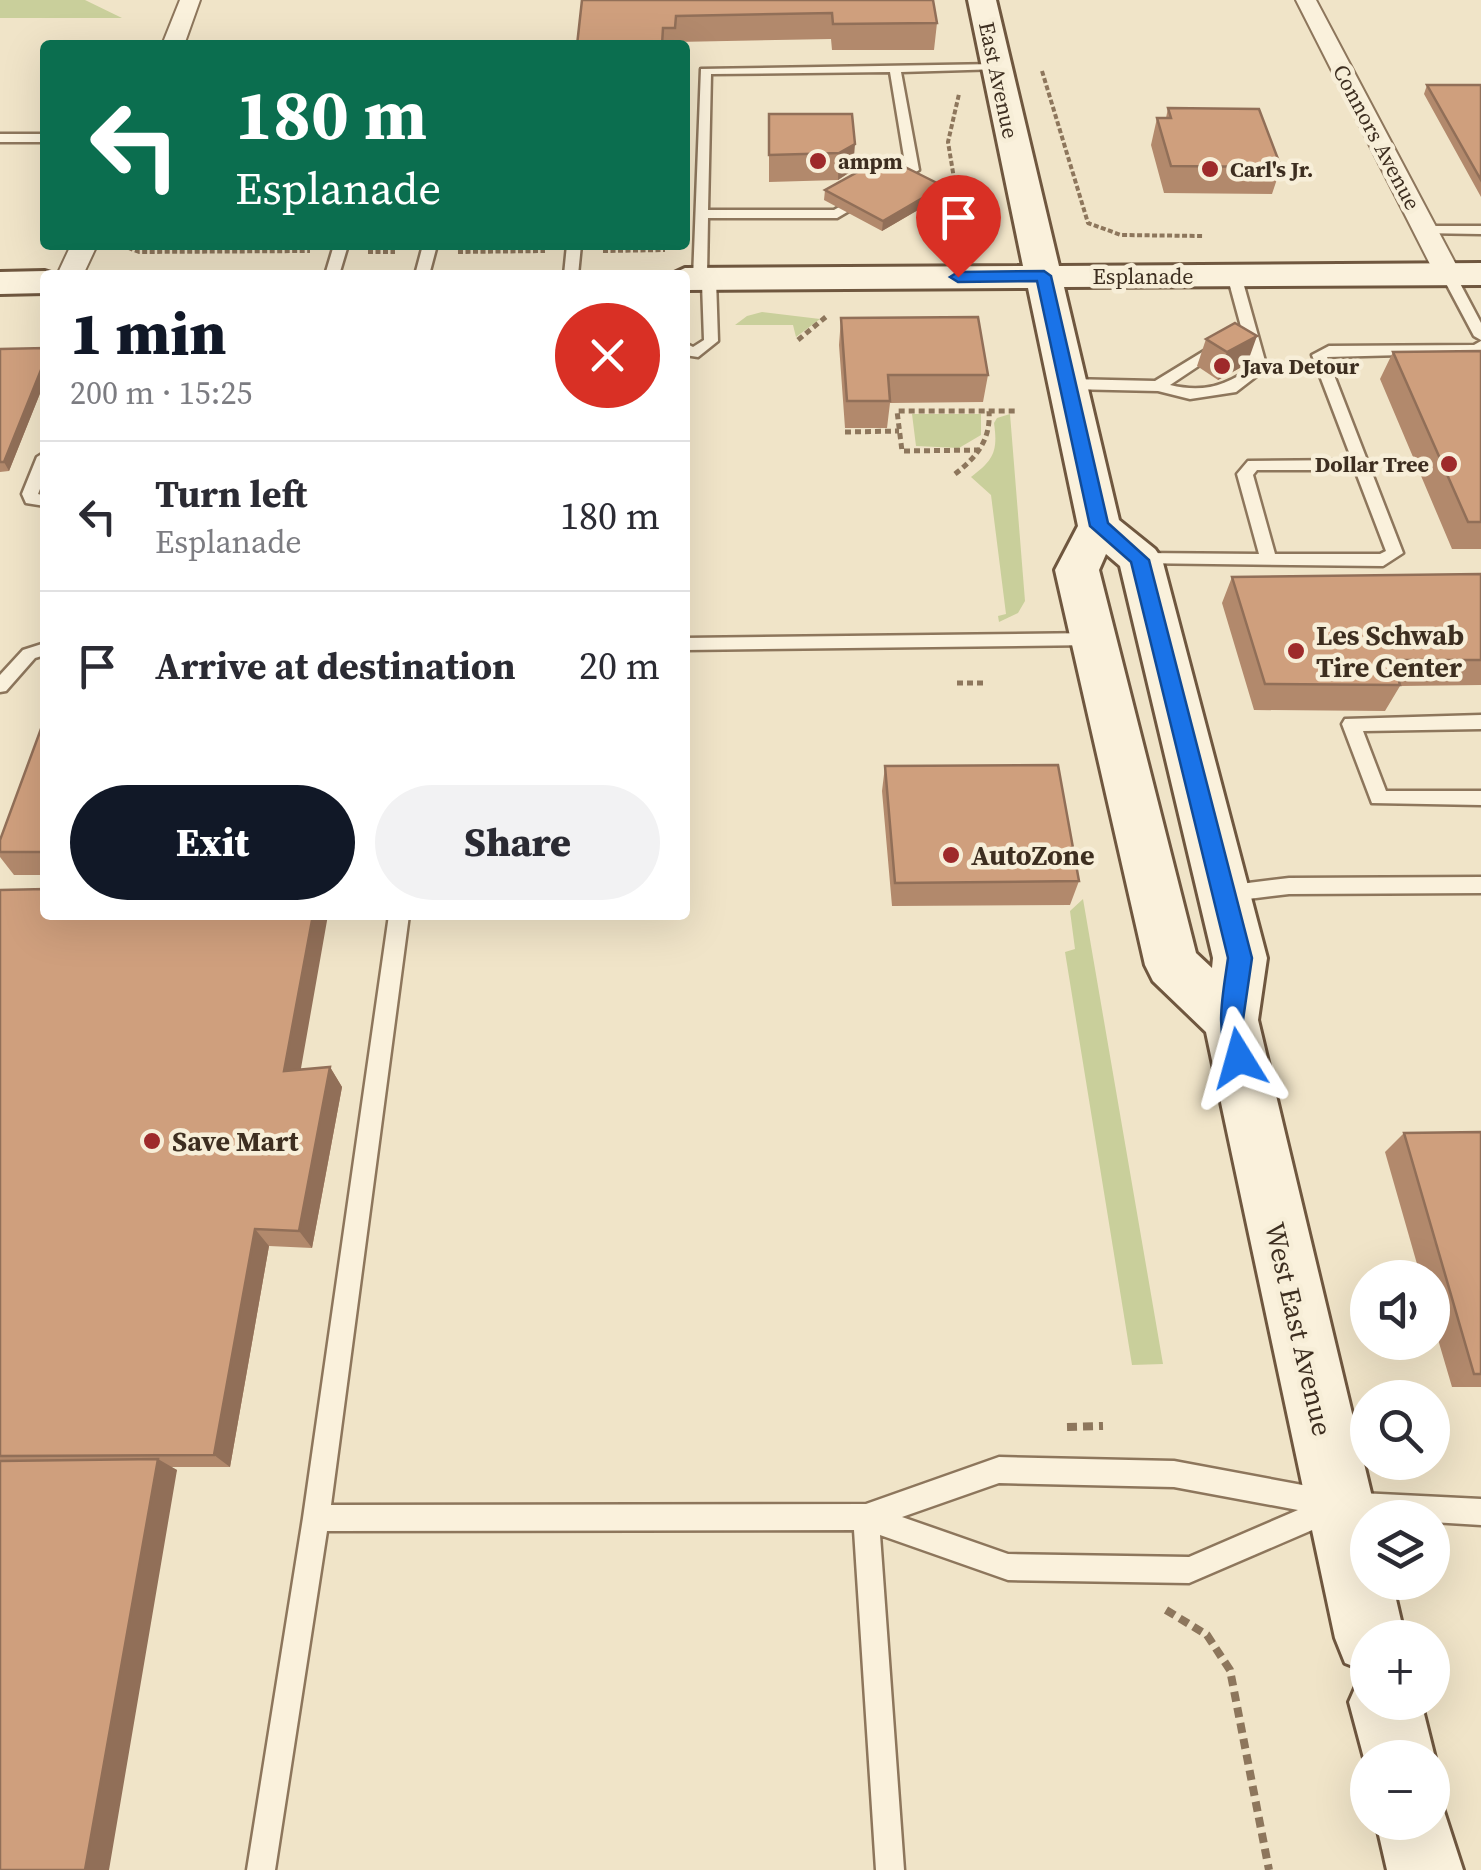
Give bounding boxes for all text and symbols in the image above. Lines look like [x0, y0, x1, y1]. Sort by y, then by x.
street label: East Avenue [972, 19, 1026, 141]
street label: Connors Avenue [1326, 59, 1428, 215]
text: 180 m [235, 66, 427, 162]
icon: left [70, 80, 200, 210]
place label: ampm [838, 146, 903, 176]
marker: ampm [807, 150, 829, 172]
place label: Carl's Jr. [1230, 154, 1313, 184]
text: Esplanade [235, 157, 441, 219]
marker: Carl's Jr. [1199, 158, 1221, 180]
pin [916, 175, 1001, 278]
icon: arrive [931, 190, 986, 245]
street label: Esplanade [1093, 261, 1193, 291]
text: 1 min [70, 292, 226, 374]
button: close [555, 303, 660, 408]
place label: Java Detour [1240, 351, 1360, 381]
marker: Java Detour [1211, 355, 1233, 377]
text: 200 m · 15:25 [70, 371, 252, 415]
place label: Dollar Tree [1315, 449, 1429, 479]
marker: Dollar Tree [1438, 453, 1460, 475]
text: Turn left [155, 468, 307, 520]
icon: left [70, 489, 125, 544]
text: 180 m [560, 490, 660, 542]
text: Esplanade [155, 520, 302, 564]
place label: Les Schwab Tire Center [1316, 616, 1464, 686]
icon: arrive [70, 639, 125, 694]
text: Arrive at destination [155, 640, 516, 692]
text: 20 m [579, 640, 660, 692]
marker: Les Schwab Tire Center [1285, 640, 1307, 662]
button: Exit [70, 785, 355, 900]
button: Share [375, 785, 660, 900]
place label: AutoZone [971, 836, 1095, 874]
marker: AutoZone [940, 844, 962, 866]
position arrow [1187, 1006, 1291, 1110]
place label: Save Mart [172, 1122, 300, 1160]
marker: Save Mart [141, 1130, 163, 1152]
street label: West East Avenue [1256, 1219, 1342, 1439]
map controls [1350, 1260, 1450, 1840]
button: sound [1350, 1260, 1450, 1360]
button: search [1350, 1380, 1450, 1480]
button: layers [1350, 1500, 1450, 1600]
button: + [1350, 1620, 1450, 1720]
button: − [1350, 1740, 1450, 1840]

